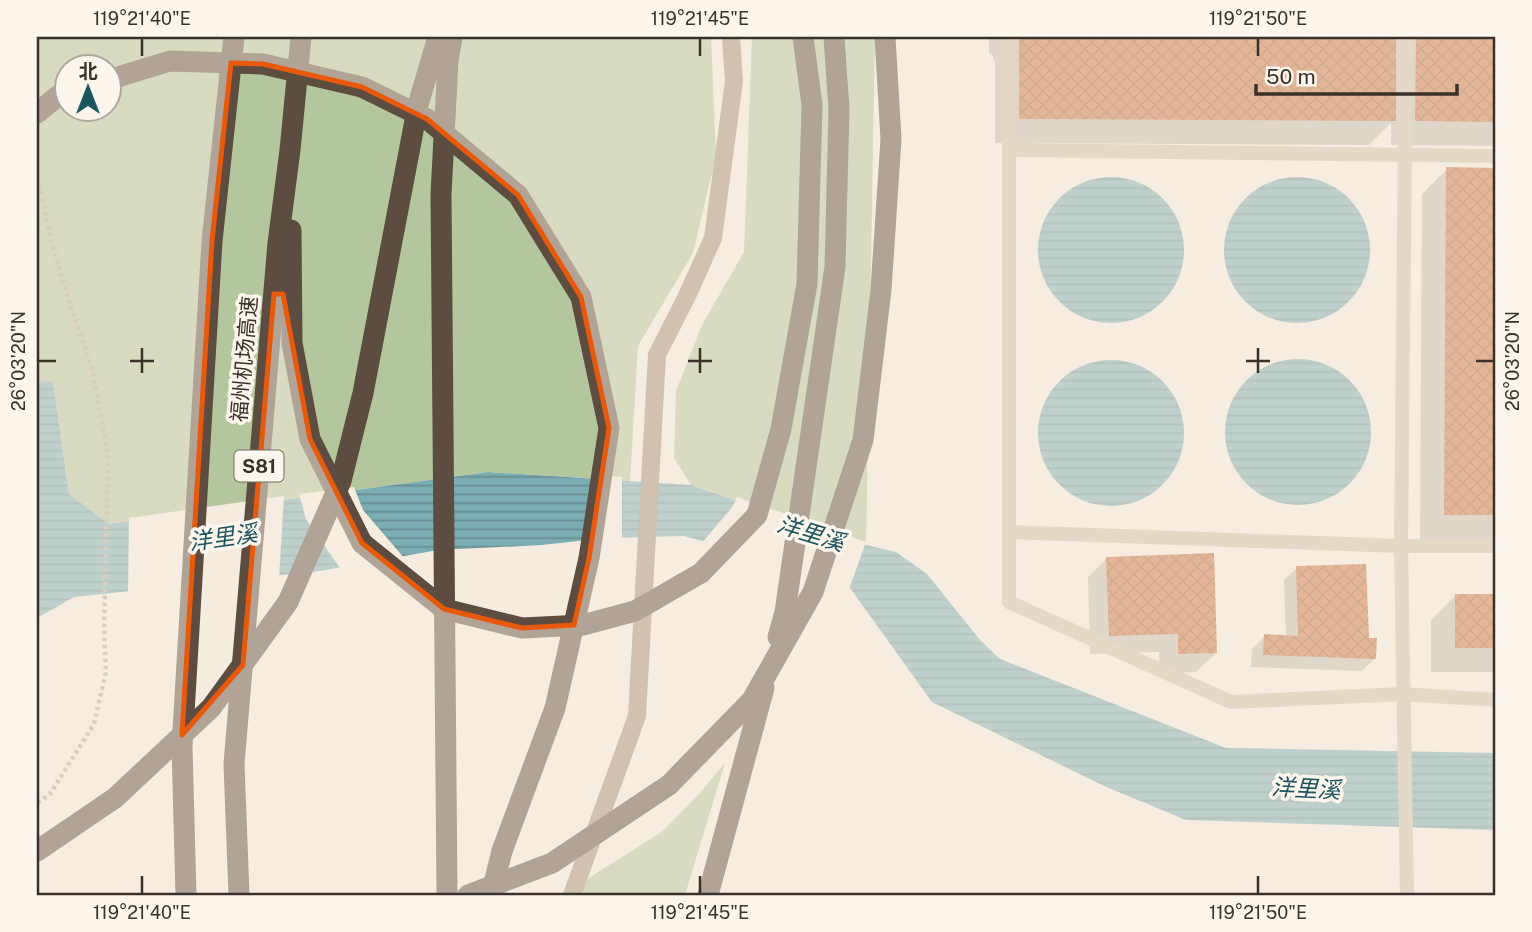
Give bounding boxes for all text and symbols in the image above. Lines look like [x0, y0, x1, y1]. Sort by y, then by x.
text: 119°21'40"E [93, 8, 191, 29]
text: 119°21'45"E [651, 8, 749, 29]
text: 119°21'50"E [1209, 8, 1307, 29]
north arrow [52, 52, 122, 122]
scale bar [1256, 52, 1457, 96]
text: 北 [78, 60, 98, 82]
text: 50 m [1266, 64, 1316, 89]
street label: 福州机场高速 [226, 295, 262, 423]
text: 26°03'20"N [8, 311, 29, 411]
text: 26°03'20"N [1502, 311, 1523, 411]
road number: S81 [234, 450, 284, 481]
water label: 洋里溪 [774, 510, 851, 557]
water label: 洋里溪 [187, 518, 262, 555]
water label: 洋里溪 [1271, 773, 1344, 803]
text: 119°21'40"E [93, 902, 191, 923]
text: 119°21'45"E [651, 902, 749, 923]
text: 119°21'50"E [1209, 902, 1307, 923]

